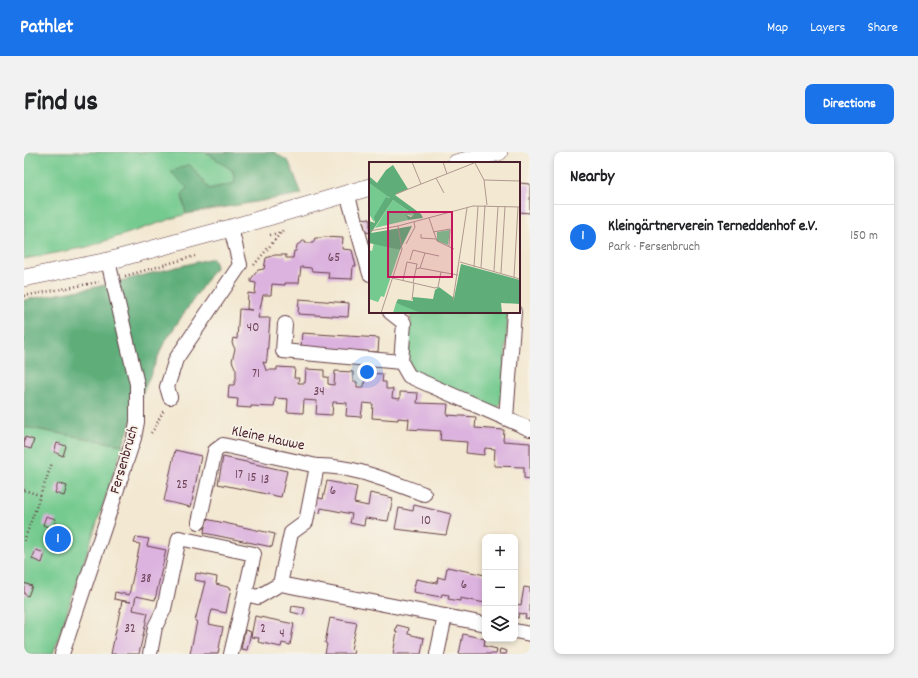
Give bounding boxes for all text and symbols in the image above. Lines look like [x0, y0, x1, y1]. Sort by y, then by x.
text: Pathlet [20, 15, 73, 42]
text: Map [767, 18, 788, 38]
text: Layers [810, 18, 845, 38]
text: Share [867, 18, 898, 38]
text: Find us [24, 84, 98, 124]
button: Directions [805, 84, 894, 124]
inset map [369, 162, 520, 313]
text: Nearby [570, 166, 614, 190]
text: Kleingärtnerverein Terneddenhof e.V. [608, 216, 818, 238]
text: 1 [582, 227, 584, 246]
text: 150 m [850, 227, 878, 246]
text: Park · Fersenbruch [608, 238, 700, 257]
house number: 65 [328, 249, 340, 268]
house number: 40 [247, 319, 259, 338]
your location [357, 362, 377, 382]
house number: 71 [252, 365, 260, 384]
house number: 34 [313, 383, 325, 402]
street label: Kleine Hauwe [229, 421, 307, 458]
street label: Fersenbruch [105, 423, 145, 497]
house number: 17 [235, 466, 243, 485]
house number: 15 [248, 469, 256, 488]
house number: 13 [261, 471, 269, 490]
house number: 25 [176, 476, 188, 495]
house number: 6 [330, 482, 336, 501]
house number: 10 [421, 512, 431, 531]
pin: 1 [45, 524, 71, 554]
map controls [482, 534, 518, 642]
button: + [482, 534, 518, 570]
house number: 38 [141, 570, 152, 589]
button: − [482, 570, 518, 606]
house number: 6 [461, 576, 467, 595]
button: layers [482, 606, 518, 642]
house number: 32 [124, 620, 136, 639]
house number: 2 [260, 620, 266, 639]
house number: 4 [279, 625, 285, 644]

